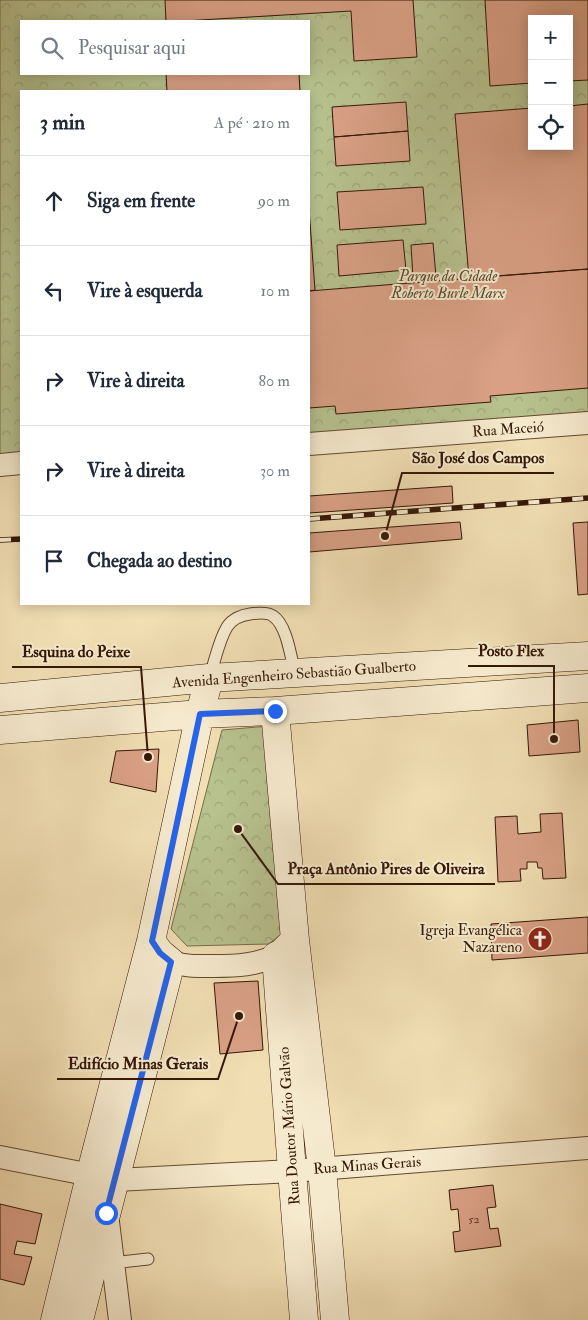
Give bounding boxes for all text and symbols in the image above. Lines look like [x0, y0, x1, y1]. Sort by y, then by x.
map controls [528, 15, 573, 150]
button: + [528, 15, 573, 60]
search box [20, 20, 310, 75]
icon: search [38, 34, 66, 62]
text: Pesquisar aqui [78, 36, 186, 60]
button: − [528, 60, 573, 105]
button: locate [528, 105, 573, 150]
text: 3 min [40, 109, 85, 136]
text: A pé · 210 m [214, 113, 290, 133]
icon: ahead [40, 187, 68, 215]
text: Siga em frente [87, 189, 195, 213]
text: 90 m [258, 191, 290, 211]
park label: Parque da Cidade Roberto Burle Marx [390, 267, 505, 303]
icon: left [40, 277, 68, 305]
text: Vire à esquerda [87, 279, 202, 303]
text: 10 m [260, 281, 290, 301]
icon: right [40, 367, 68, 395]
text: Vire à direita [87, 369, 184, 393]
text: 80 m [259, 371, 290, 391]
street label: Rua Maceió [472, 418, 544, 441]
callout: São José dos Campos [402, 442, 554, 473]
text: São José dos Campos [412, 448, 545, 469]
icon: right [40, 457, 68, 485]
text: Vire à direita [87, 459, 184, 483]
text: 30 m [260, 461, 290, 481]
icon: arrive [40, 547, 68, 575]
text: Chegada ao destino [87, 549, 232, 573]
callout: Posto Flex [468, 635, 554, 666]
callout: Esquina do Peixe [12, 636, 141, 667]
text: Posto Flex [478, 641, 545, 661]
text: Esquina do Peixe [22, 642, 131, 663]
street label: Avenida Engenheiro Sebastião Gualberto [171, 656, 417, 693]
route end [264, 700, 287, 723]
callout: Praça Antônio Pires de Oliveira [278, 853, 495, 884]
text: Praça Antônio Pires de Oliveira [287, 859, 485, 879]
place label: Igreja Evangélica Nazareno [420, 921, 523, 957]
church icon: Igreja Evangélica Nazareno [527, 926, 553, 952]
street label: Rua Doutor Mário Galvão [274, 1046, 305, 1206]
callout: Edifício Minas Gerais [57, 1048, 218, 1079]
text: Edifício Minas Gerais [68, 1054, 209, 1074]
street label: Rua Minas Gerais [312, 1152, 422, 1179]
route start [95, 1202, 118, 1225]
house number: 52 [468, 1212, 480, 1227]

